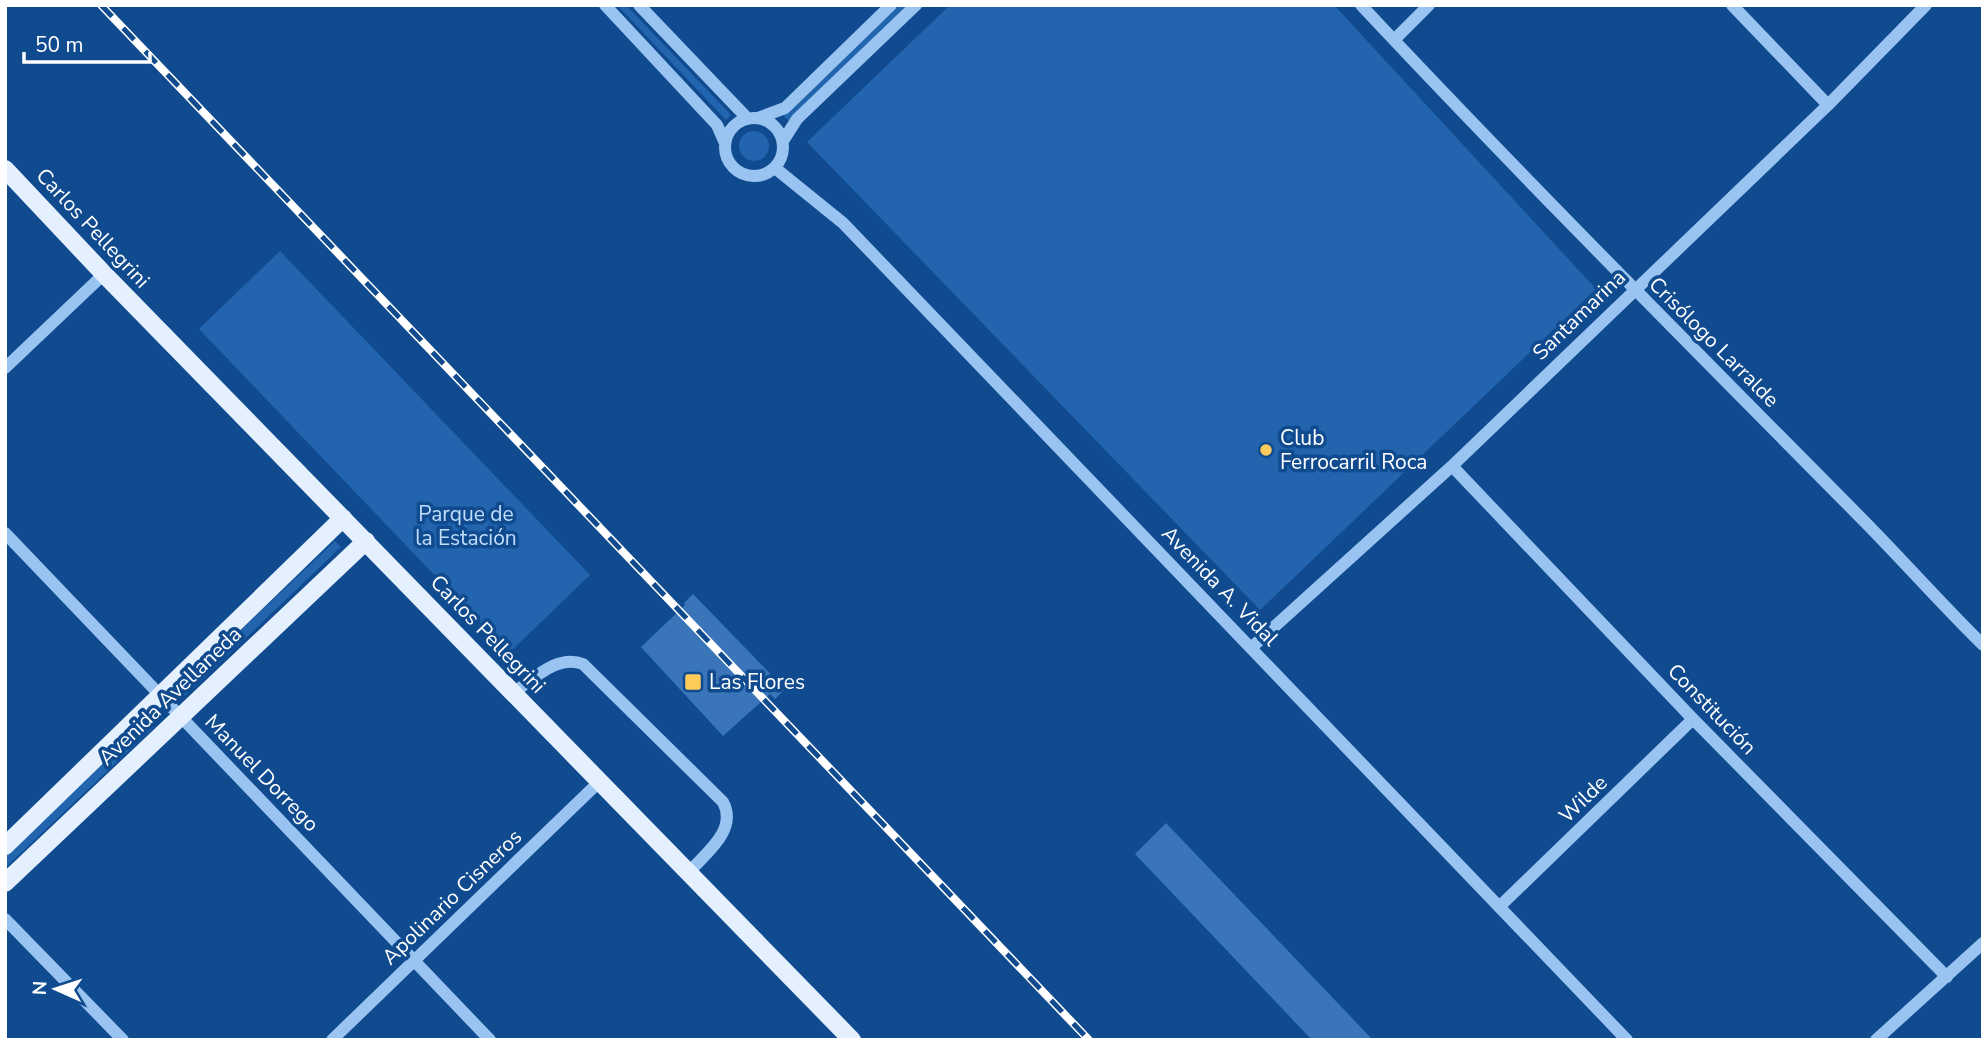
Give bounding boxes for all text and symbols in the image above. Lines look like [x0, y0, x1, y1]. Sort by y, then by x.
scale bar [24, 21, 150, 65]
text: 50 m [35, 31, 84, 59]
street label: Carlos Pellegrini [30, 162, 156, 294]
street label: Santamarina [1526, 264, 1632, 366]
street label: Crisólogo Larralde [1643, 271, 1785, 413]
place label: Club Ferrocarril Roca [1280, 424, 1427, 476]
marker: Club Ferrocarril Roca [1258, 442, 1274, 458]
park label: Parque de la Estación [415, 500, 517, 552]
street label: Avenida A. Vidal [1155, 520, 1285, 653]
street label: Carlos Pellegrini [424, 569, 552, 699]
street label: Avenida Avellaneda [92, 620, 248, 772]
street label: Constitución [1661, 657, 1763, 761]
place label: Las Flores [709, 668, 805, 696]
marker: Las Flores [683, 672, 703, 692]
street label: Manuel Dorrego [199, 708, 325, 838]
street label: Wilde [1553, 769, 1613, 829]
street label: Apolinario Cisneros [376, 823, 528, 971]
north arrow [21, 954, 91, 1024]
text: N [27, 980, 53, 996]

